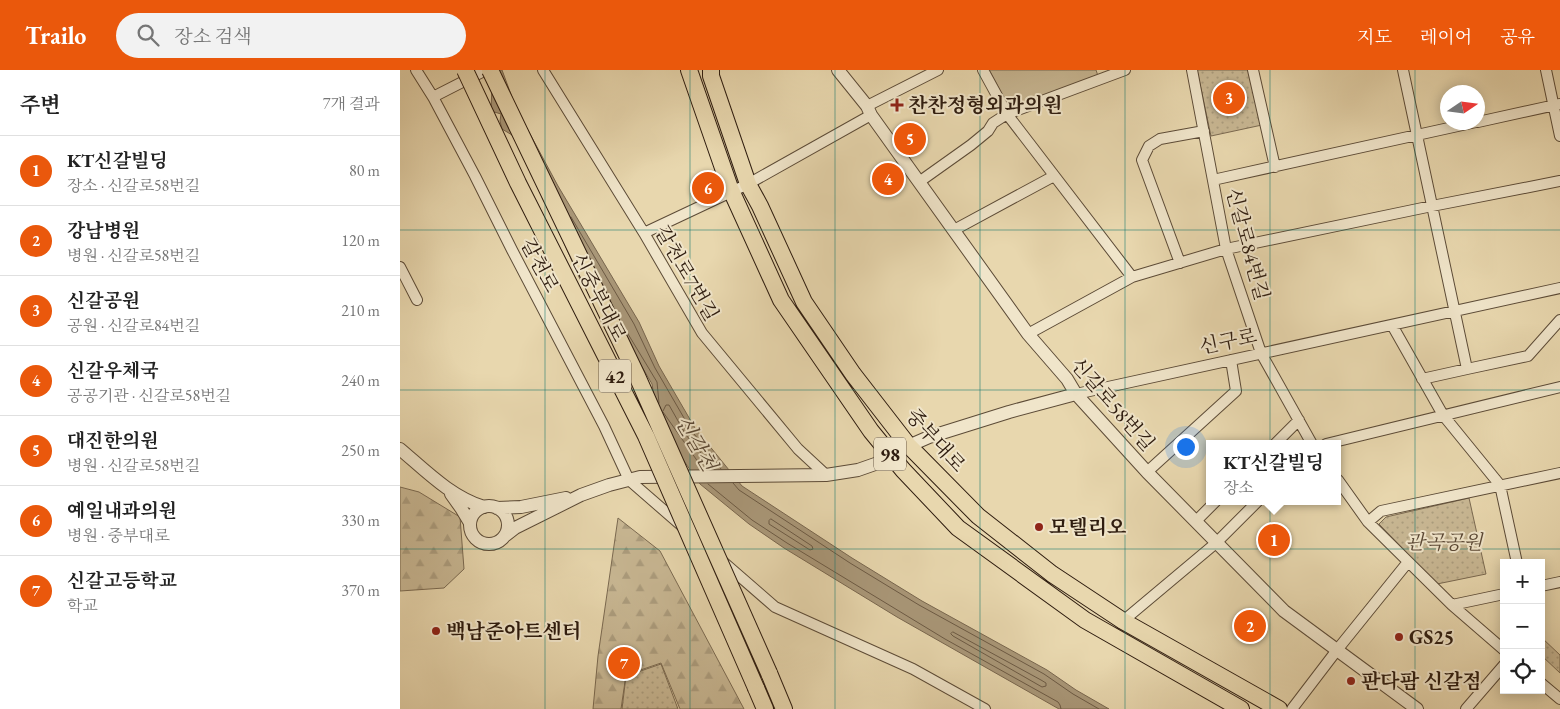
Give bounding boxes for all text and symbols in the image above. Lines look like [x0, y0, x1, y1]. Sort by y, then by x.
search box [116, 13, 466, 58]
text: Trailo [25, 20, 86, 51]
icon: search [134, 21, 162, 49]
text: 장소 검색 [174, 24, 252, 49]
text: 지도 [1357, 25, 1392, 48]
text: 레이어 [1420, 25, 1472, 48]
text: 공유 [1500, 25, 1535, 48]
pin: 3 [1213, 79, 1245, 117]
north arrow [1440, 85, 1485, 130]
text: 주변 [20, 91, 61, 118]
place label: 찬찬정형외과의원 [908, 92, 1063, 118]
text: 7개 결과 [323, 93, 380, 114]
marker: 찬찬정형외과의원 [890, 98, 904, 112]
pin: 5 [894, 120, 926, 158]
text: KT신갈빌딩 [67, 148, 168, 173]
text: 1 [32, 160, 40, 181]
text: 80 m [349, 160, 380, 181]
pin: 4 [872, 160, 904, 198]
pin: 6 [692, 169, 724, 207]
text: 장소 · 신갈로58번길 [67, 175, 200, 196]
street label: 신갈로84번길 [1220, 185, 1276, 303]
text: 강남병원 [67, 218, 140, 243]
street label: 갈천로7번길 [649, 221, 725, 325]
text: 2 [32, 230, 40, 251]
text: 120 m [341, 230, 380, 251]
street label: 갈천로 [515, 233, 565, 297]
text: 병원 · 신갈로58번길 [67, 245, 200, 266]
street label: 신중부대로 [565, 248, 633, 346]
text: 신갈공원 [67, 288, 140, 313]
text: 3 [32, 300, 40, 321]
text: 210 m [341, 300, 380, 321]
text: 공원 · 신갈로84번길 [67, 315, 200, 336]
street label: 신구로 [1197, 322, 1259, 360]
street label: 신갈로58번길 [1065, 352, 1161, 456]
text: 신갈우체국 [67, 358, 159, 383]
road number: 42 [599, 360, 631, 392]
text: 4 [32, 370, 40, 391]
text: 240 m [341, 370, 380, 391]
text: 공공기관 · 신갈로58번길 [67, 385, 231, 406]
street label: 중부대로 [900, 403, 972, 477]
water label: 신갈천 [670, 410, 724, 477]
text: 대진한의원 [67, 428, 159, 453]
your location [1173, 434, 1199, 460]
road number: 98 [874, 438, 906, 470]
text: 5 [32, 440, 40, 461]
text: 250 m [341, 440, 380, 461]
popup [1206, 440, 1341, 505]
text: KT신갈빌딩 [1223, 450, 1324, 475]
text: 병원 · 신갈로58번길 [67, 455, 200, 476]
text: 장소 [1223, 477, 1254, 498]
text: 예일내과의원 [67, 498, 177, 523]
text: 6 [32, 510, 40, 531]
text: 330 m [341, 510, 380, 531]
place label: 모텔리오 [1049, 514, 1127, 540]
marker: 모텔리오 [1033, 521, 1045, 533]
pin: 1 [1258, 521, 1290, 559]
text: 병원 · 중부대로 [67, 525, 169, 546]
park label: 관곡공원 [1405, 529, 1484, 555]
map controls [1500, 559, 1545, 694]
button: + [1500, 559, 1545, 604]
text: 신갈고등학교 [67, 568, 177, 593]
text: 7 [32, 580, 40, 601]
text: 370 m [341, 580, 380, 601]
text: 학교 [67, 595, 98, 616]
button: − [1500, 604, 1545, 649]
pin: 2 [1234, 607, 1266, 645]
place label: 백남준아트센터 [446, 618, 581, 644]
place label: GS25 [1409, 624, 1454, 650]
marker: 백남준아트센터 [430, 625, 442, 637]
marker: GS25 [1393, 631, 1405, 643]
pin: 7 [608, 644, 640, 682]
button: locate [1500, 649, 1545, 694]
place label: 판다팜 신갈점 [1361, 668, 1482, 694]
marker: 판다팜 신갈점 [1345, 675, 1357, 687]

